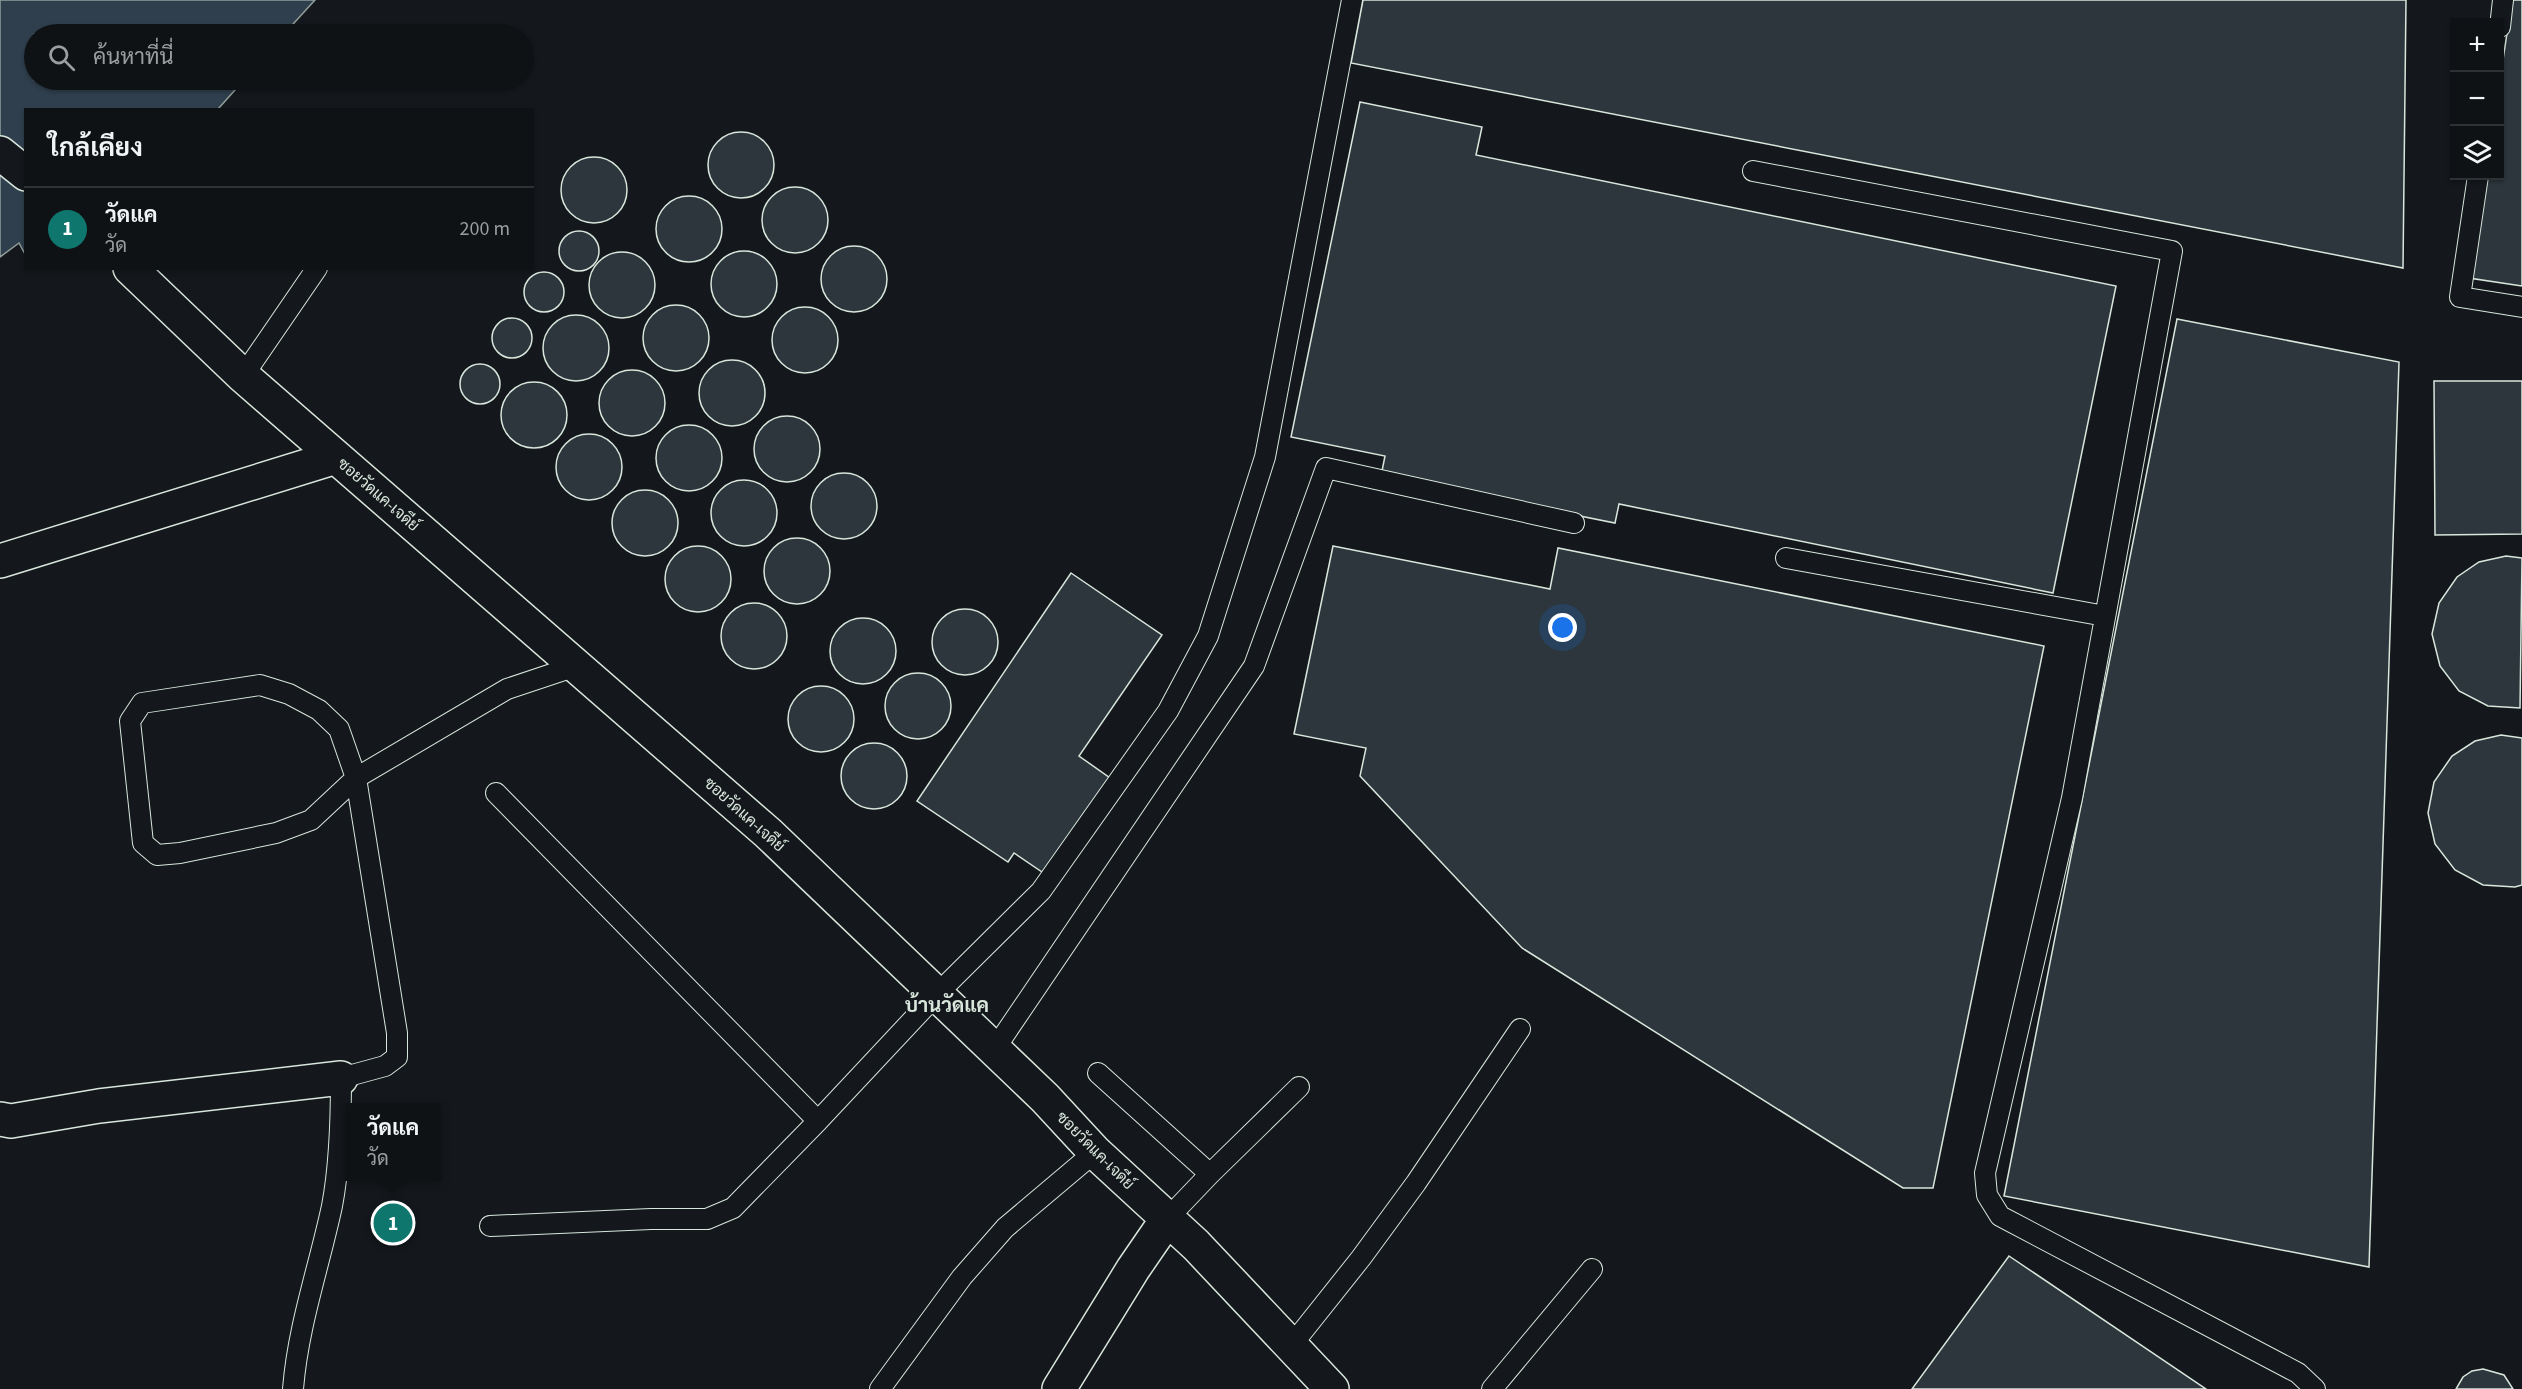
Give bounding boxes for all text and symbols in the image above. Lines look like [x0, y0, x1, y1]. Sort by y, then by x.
map controls [2450, 18, 2504, 180]
button: + [2450, 18, 2504, 72]
search box [24, 24, 534, 90]
icon: search [45, 41, 78, 74]
text: ค้นหาที่นี่ [93, 41, 173, 73]
button: − [2450, 72, 2504, 126]
button: layers [2450, 126, 2504, 180]
text: ใกล้เคียง [48, 129, 143, 166]
text: วัดแค [105, 199, 158, 231]
text: 1 [62, 215, 73, 243]
text: 200 m [460, 215, 510, 243]
text: วัด [105, 232, 127, 260]
street label: ซอยวัดแค-เจดีย์ [332, 451, 426, 537]
your location [1548, 613, 1577, 642]
street label: ซอยวัดแค-เจดีย์ [699, 771, 791, 857]
district label: บ้านวัดแค [905, 992, 989, 1020]
popup [345, 1103, 441, 1181]
street label: ซอยวัดแค-เจดีย์ [1051, 1105, 1141, 1195]
text: วัดแค [367, 1112, 419, 1144]
text: วัด [367, 1145, 389, 1173]
pin: 1 [374, 1200, 412, 1246]

